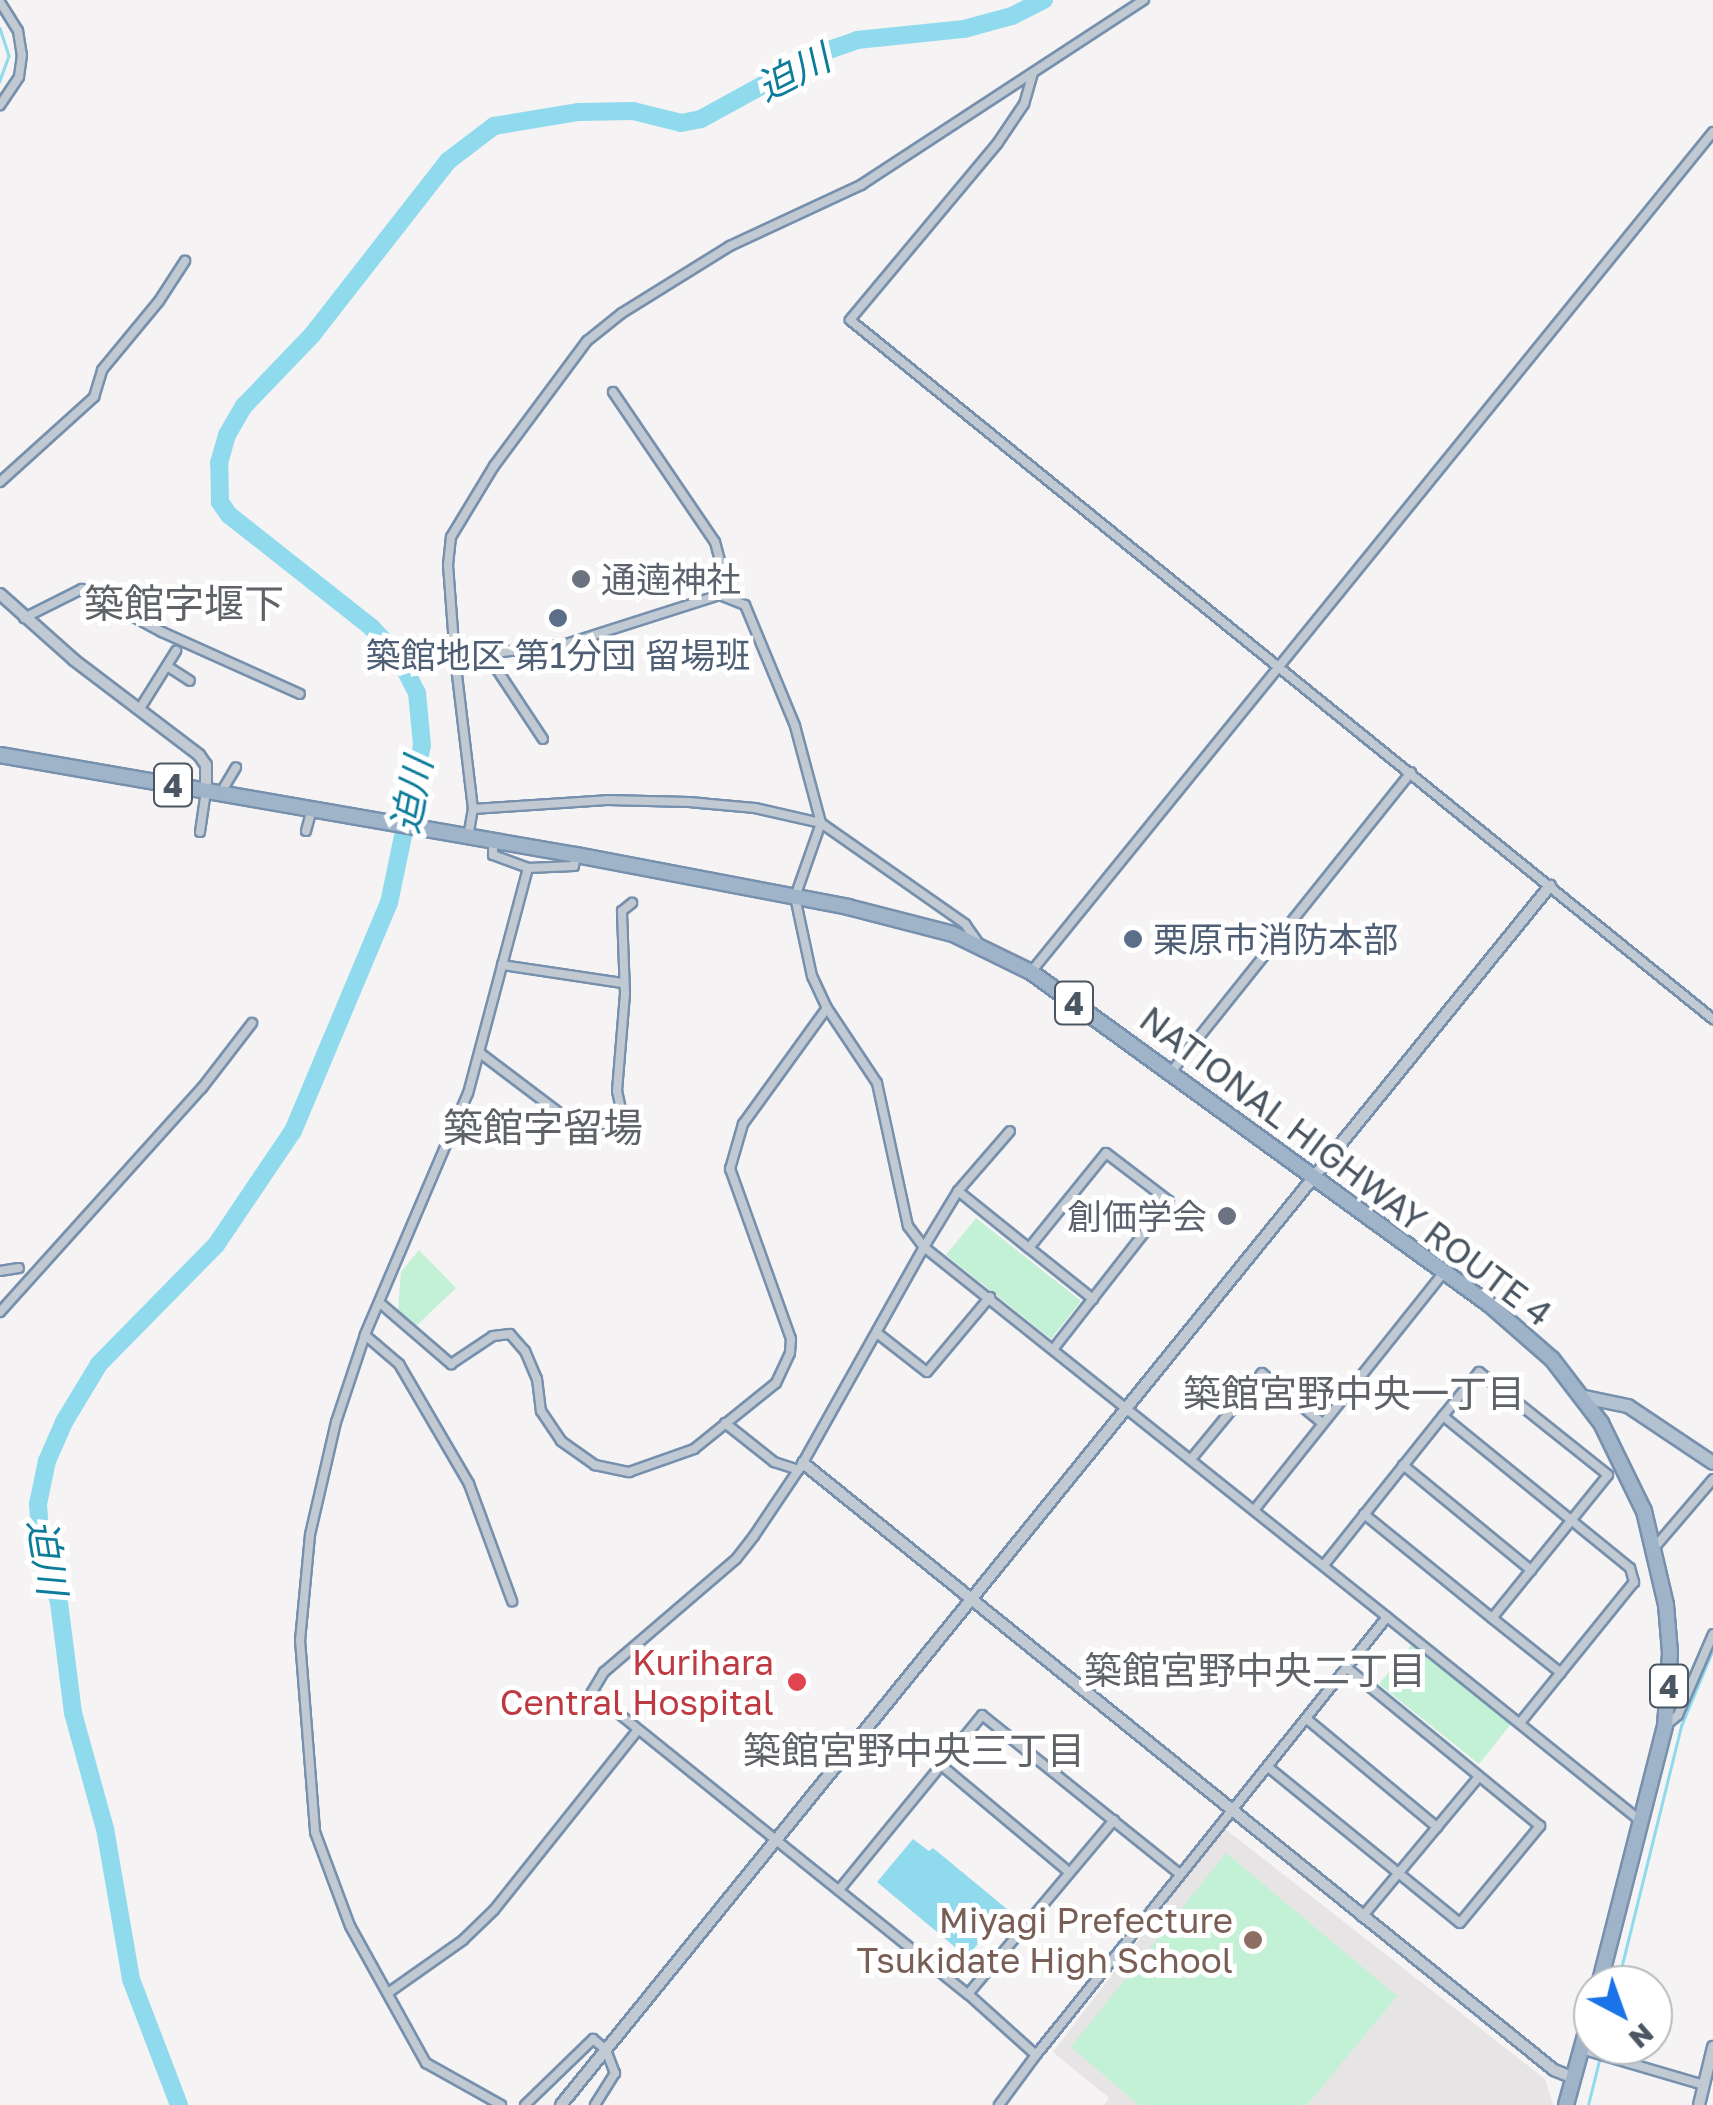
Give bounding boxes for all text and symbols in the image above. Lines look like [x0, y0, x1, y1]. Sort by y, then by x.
water label: 迫川 [749, 34, 837, 110]
place label: 通遖神社 [601, 558, 741, 600]
marker: 通遖神社 [570, 568, 592, 590]
district label: 築館字堰下 [84, 579, 284, 627]
marker: 築館地区 第1分団 留場班 [547, 607, 569, 629]
place label: 築館地区 第1分団 留場班 [366, 634, 750, 676]
water label: 迫川 [381, 753, 441, 837]
road number: 4 [153, 758, 193, 812]
place label: 栗原市消防本部 [1153, 918, 1398, 960]
marker: 栗原市消防本部 [1122, 928, 1144, 950]
road number: 4 [1054, 976, 1094, 1030]
street label: NATIONAL HIGHWAY ROUTE 4 [1132, 997, 1560, 1335]
district label: 築館字留場 [443, 1103, 643, 1151]
place label: 創価学会 [1067, 1195, 1207, 1237]
marker: 創価学会 [1216, 1205, 1238, 1227]
district label: 築館宮野中央一丁目 [1183, 1370, 1525, 1416]
water label: 迫川 [20, 1516, 76, 1598]
place label: Kurihara Central Hospital [500, 1641, 774, 1723]
district label: 築館宮野中央二丁目 [1084, 1647, 1426, 1693]
road number: 4 [1649, 1659, 1689, 1713]
marker: Kurihara Central Hospital [784, 1669, 810, 1695]
district label: 築館宮野中央三丁目 [743, 1727, 1085, 1773]
place label: Miyagi Prefecture Tsukidate High School [857, 1899, 1233, 1981]
marker: Miyagi Prefecture Tsukidate High School [1242, 1929, 1264, 1951]
north arrow [1573, 1965, 1673, 2065]
text: N [1623, 2017, 1661, 2056]

